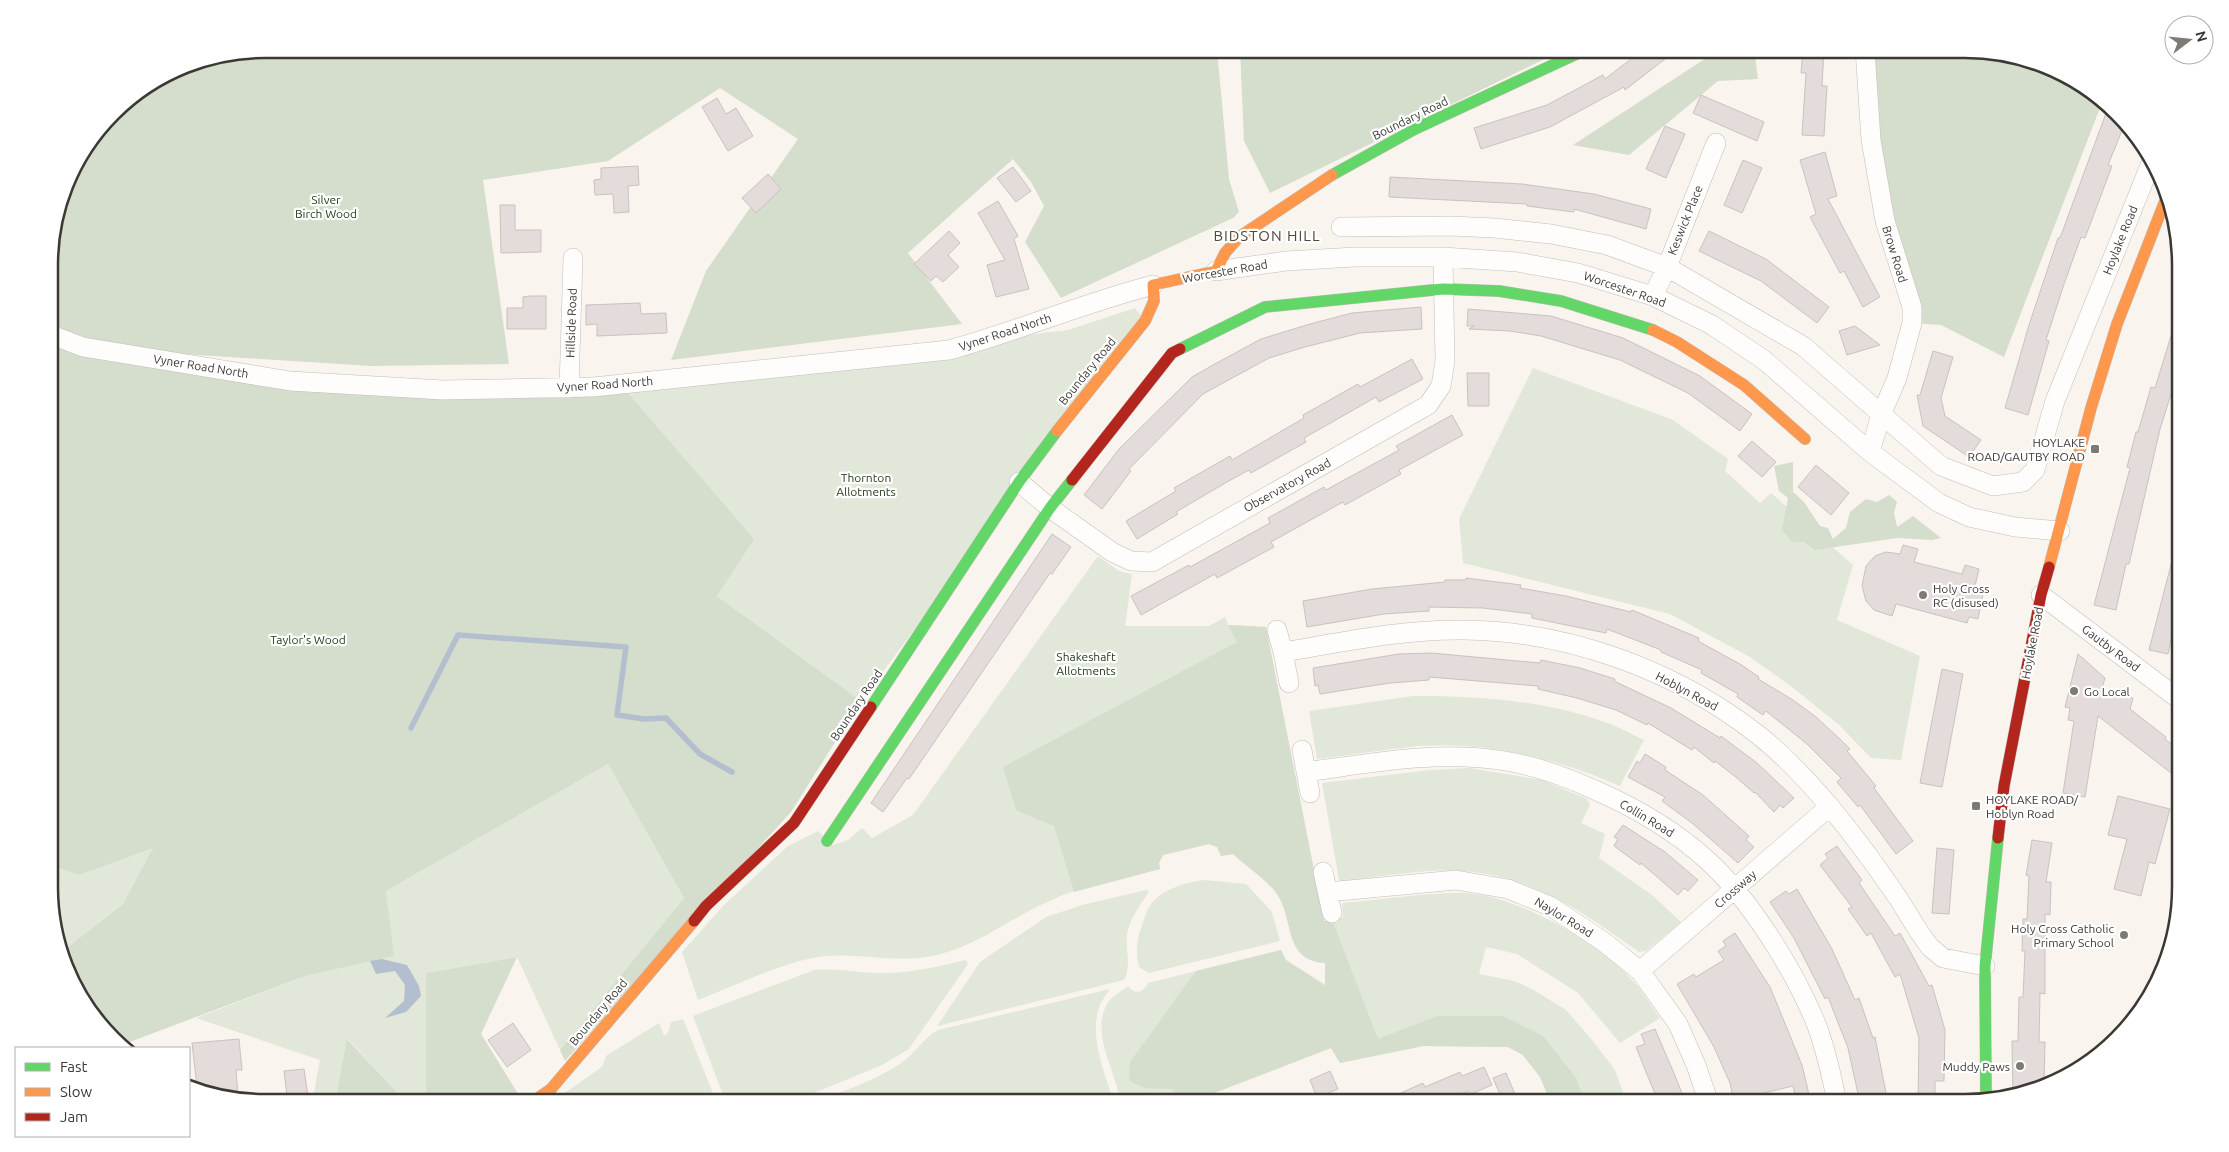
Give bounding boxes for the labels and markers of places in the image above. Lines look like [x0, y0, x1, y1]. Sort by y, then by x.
place label: HOYLAKE ROAD/GAUTBY ROAD [1968, 436, 2085, 463]
marker: HOYLAKE ROAD/GAUTBY ROAD [2089, 443, 2101, 455]
place label: Holy Cross RC (disused) [1933, 582, 1999, 610]
marker: Holy Cross RC (disused) [1917, 589, 1929, 601]
marker: Go Local [2068, 685, 2080, 697]
place label: Go Local [2084, 685, 2130, 698]
place label: HOYLAKE ROAD/ Hoblyn Road [1986, 793, 2079, 820]
marker: HOYLAKE ROAD/ Hoblyn Road [1970, 800, 1982, 812]
place label: Holy Cross Catholic Primary School [2011, 922, 2114, 949]
marker: Holy Cross Catholic Primary School [2118, 929, 2130, 941]
place label: Muddy Paws [1942, 1060, 2010, 1073]
marker: Muddy Paws [2014, 1060, 2026, 1072]

